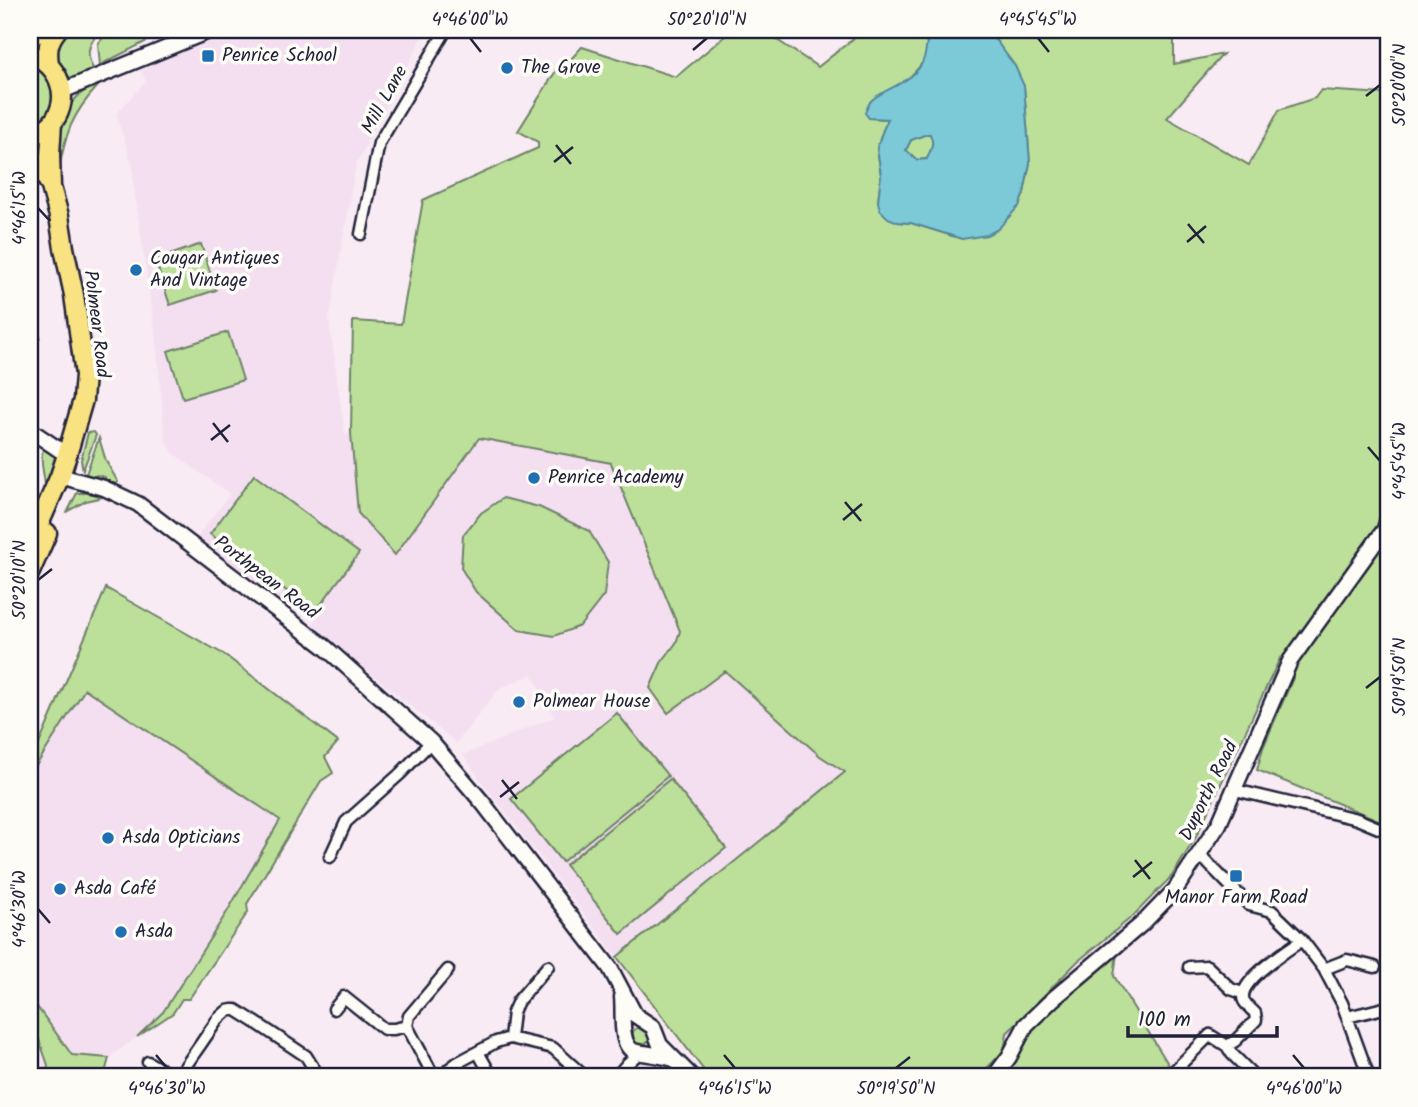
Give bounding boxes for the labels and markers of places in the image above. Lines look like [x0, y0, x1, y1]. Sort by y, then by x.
place label: Penrice School [222, 41, 337, 71]
marker: Penrice School [200, 48, 216, 64]
place label: The Grove [521, 53, 601, 83]
marker: The Grove [499, 60, 515, 76]
place label: Cougar Antiques And Vintage [150, 244, 279, 296]
marker: Cougar Antiques And Vintage [128, 262, 144, 278]
place label: Penrice Academy [548, 463, 685, 493]
marker: Penrice Academy [526, 470, 542, 486]
place label: Polmear House [533, 687, 651, 717]
marker: Polmear House [511, 694, 527, 710]
place label: Asda Opticians [122, 823, 240, 853]
marker: Asda Opticians [100, 830, 116, 846]
marker: Manor Farm Road [1228, 868, 1244, 884]
place label: Asda Café [74, 874, 156, 904]
marker: Asda Café [52, 881, 68, 897]
place label: Manor Farm Road [1165, 883, 1308, 913]
place label: Asda [135, 917, 173, 947]
marker: Asda [113, 924, 129, 940]

